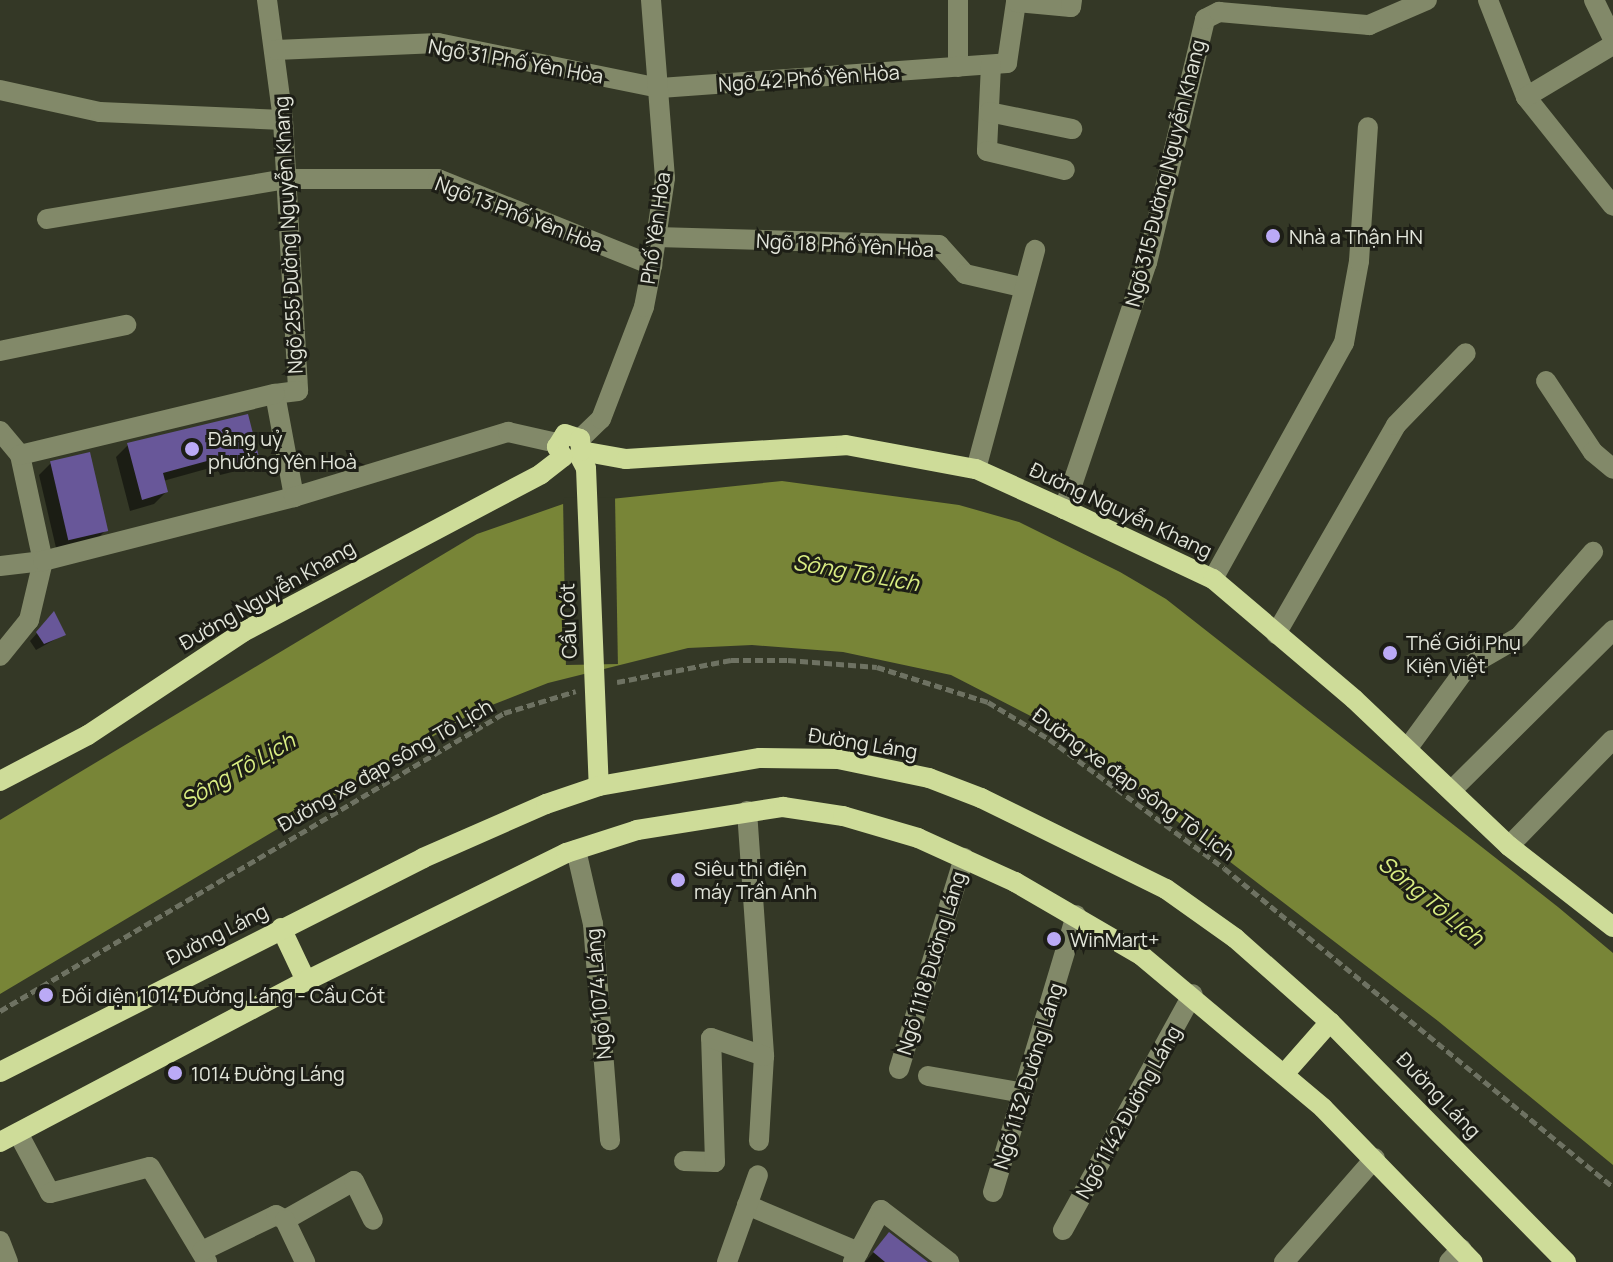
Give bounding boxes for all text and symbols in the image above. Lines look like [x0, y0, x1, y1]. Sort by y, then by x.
street label: Ngõ 31 Phố Yên Hòa [427, 34, 605, 88]
street label: Ngõ 315 Đường Nguyễn Khang [1120, 37, 1210, 309]
street label: Ngõ 42 Phố Yên Hòa [718, 60, 900, 96]
street label: Ngõ 255 Đường Nguyễn Khang [269, 95, 307, 375]
street label: Phố Yên Hòa [635, 170, 675, 286]
street label: Ngõ 13 Phố Yên Hòa [432, 171, 606, 257]
place label: Nhà a Thận HN [1289, 224, 1423, 248]
marker: Nhà a Thận HN [1264, 227, 1282, 245]
street label: Ngõ 18 Phố Yên Hòa [756, 228, 934, 262]
place label: Đảng uỷ phường Yên Hoà [208, 426, 357, 473]
marker: Đảng uỷ phường Yên Hoà [183, 440, 201, 458]
street label: Đường Nguyễn Khang [1026, 457, 1216, 563]
street label: Đường Nguyễn Khang [175, 535, 359, 655]
water label: Sông Tô Lịch [791, 549, 921, 597]
street label: Cầu Cót [555, 583, 581, 659]
place label: Thế Giới Phụ Kiện Việt [1406, 630, 1521, 677]
marker: Thế Giới Phụ Kiện Việt [1381, 644, 1399, 662]
street label: Đường xe đạp sông Tô Lịch [273, 694, 497, 836]
street label: Đường xe đạp sông Tô Lịch [1028, 703, 1240, 865]
street label: Đường Láng [807, 723, 919, 763]
water label: Sông Tô Lịch [176, 728, 300, 814]
water label: Sông Tô Lịch [1373, 851, 1489, 951]
place label: Siêu thị điện máy Trần Anh [694, 856, 817, 903]
street label: Ngõ 1118 Đường Láng [892, 868, 970, 1058]
marker: Siêu thị điện máy Trần Anh [669, 871, 687, 889]
street label: Đường Láng [162, 898, 272, 970]
street label: Ngõ 1074 Láng [580, 927, 616, 1061]
place label: WinMart+ [1070, 927, 1160, 951]
marker: WinMart+ [1045, 930, 1063, 948]
street label: Ngõ 1132 Đường Láng [988, 980, 1068, 1172]
place label: Đối diện 1014 Đường Láng - Cầu Cót [62, 983, 385, 1007]
marker: Đối diện 1014 Đường Láng - Cầu Cót [37, 986, 55, 1004]
street label: Ngõ 1142 Đường Láng [1070, 1021, 1186, 1203]
street label: Đường Láng [1392, 1047, 1486, 1143]
place label: 1014 Đường Láng [191, 1061, 345, 1085]
marker: 1014 Đường Láng [166, 1064, 184, 1082]

